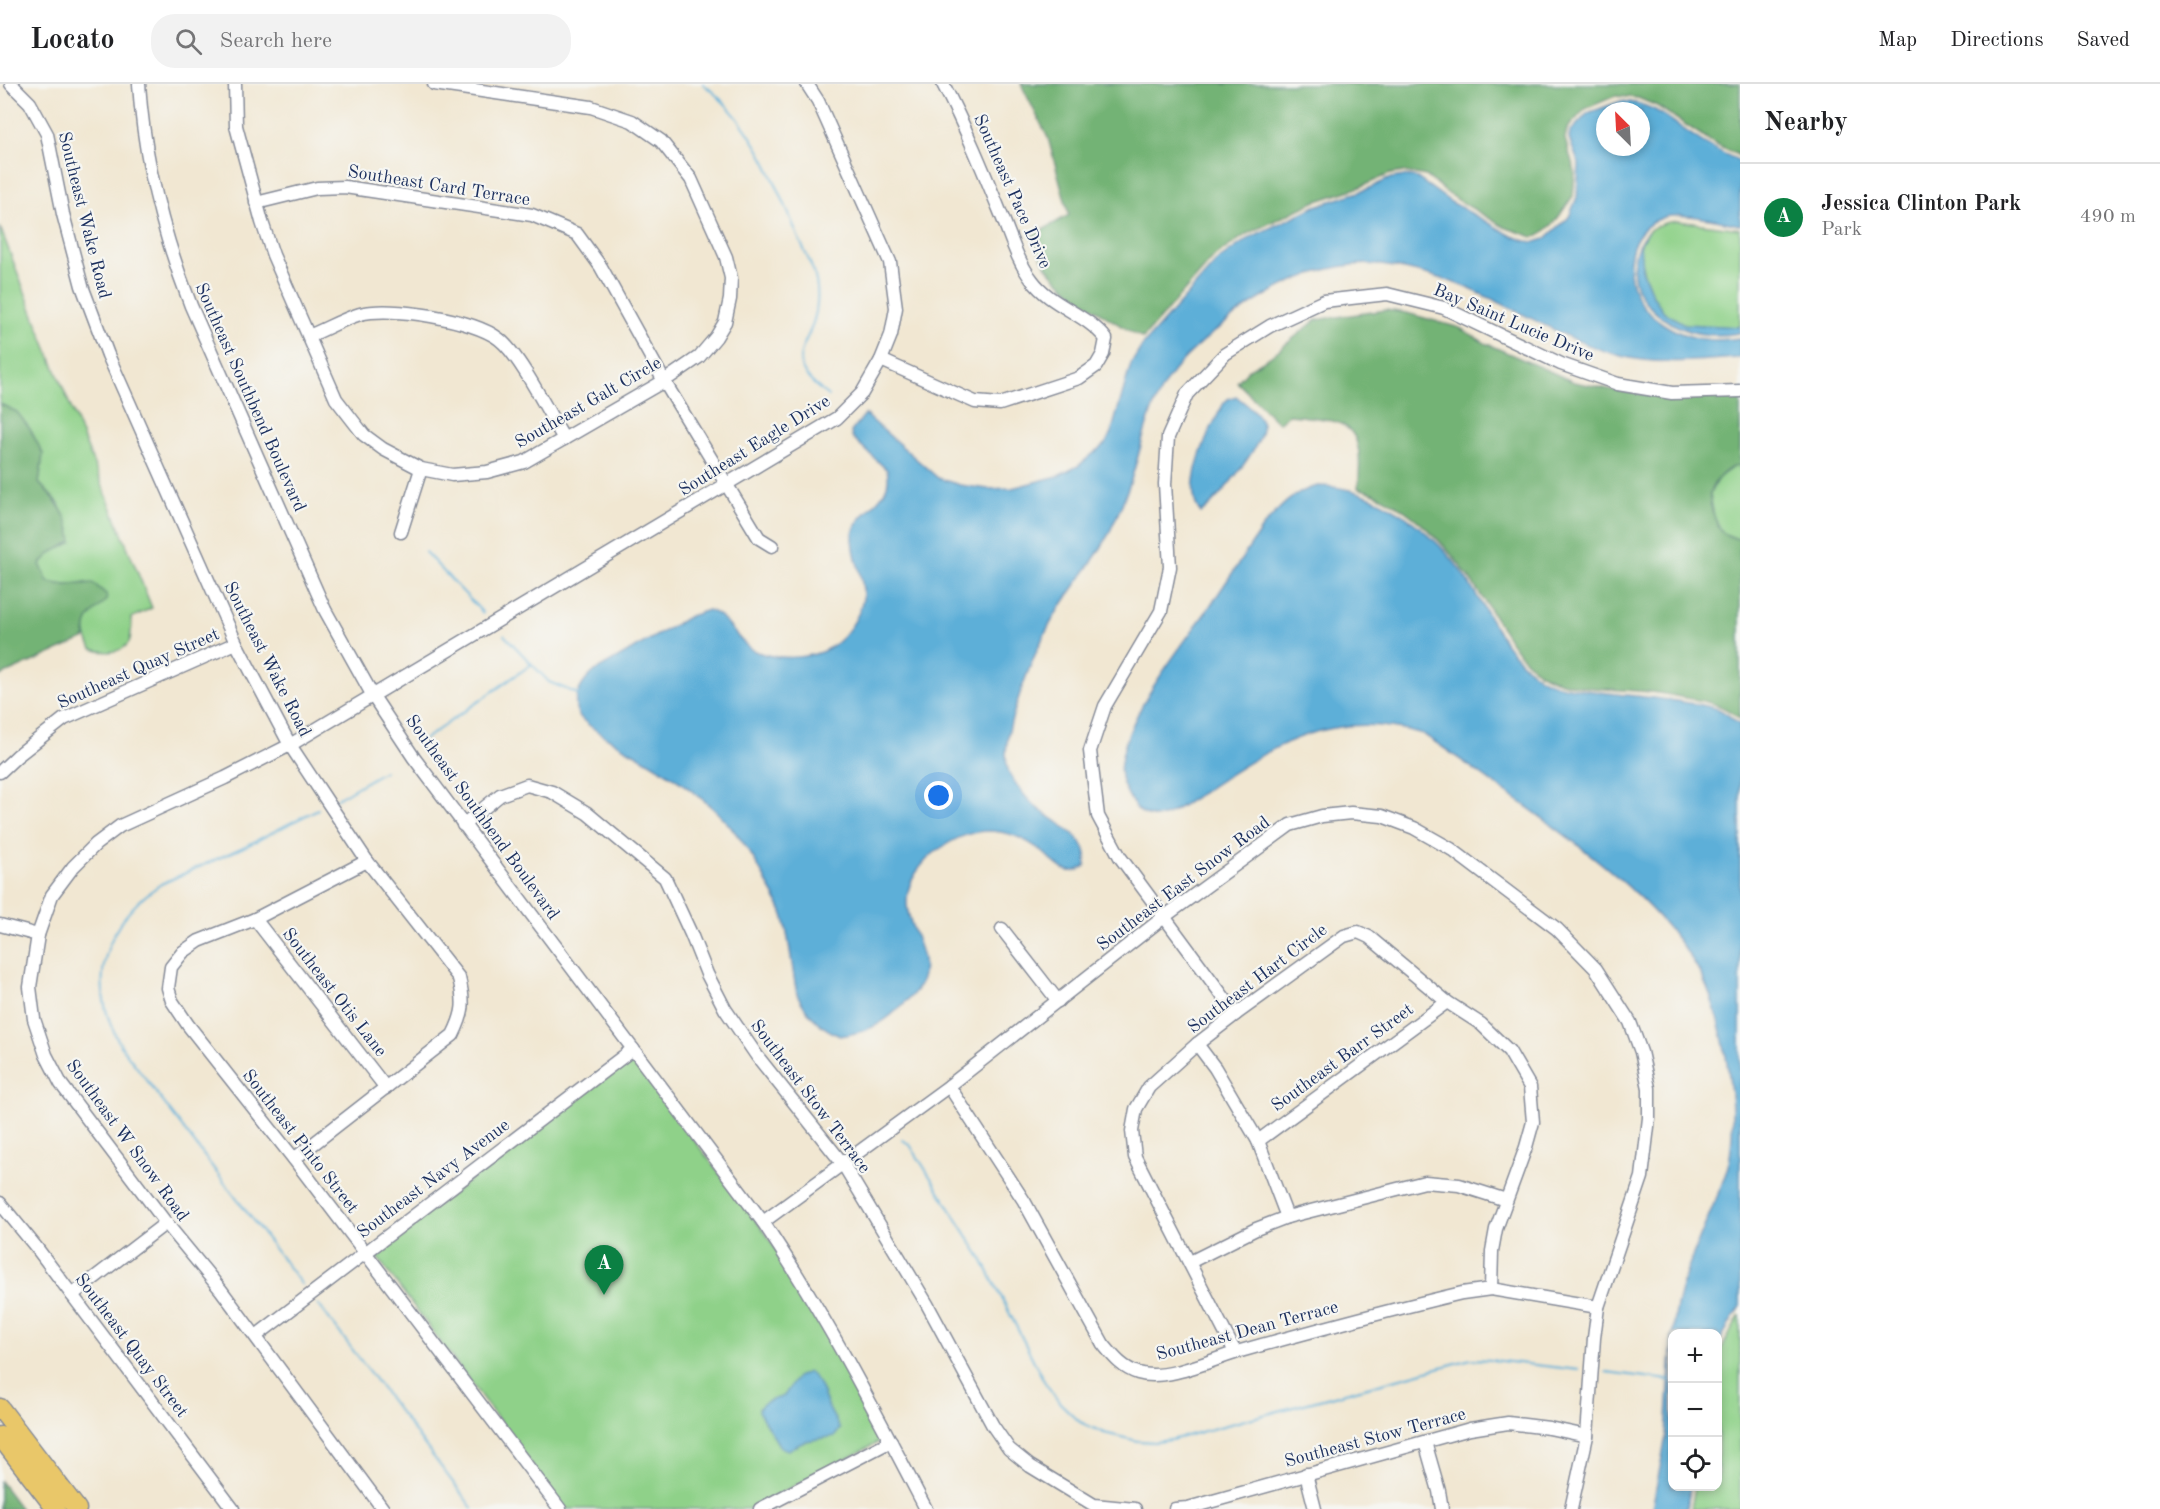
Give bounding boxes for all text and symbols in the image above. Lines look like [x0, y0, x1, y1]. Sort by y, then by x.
search box [151, 14, 571, 68]
icon: search [172, 25, 205, 58]
text: Locato [30, 27, 115, 55]
text: Search here [220, 30, 332, 52]
text: Map [1878, 30, 1917, 51]
text: Directions [1950, 30, 2044, 51]
text: Saved [2077, 30, 2130, 51]
north arrow [1596, 102, 1650, 156]
text: Nearby [1764, 110, 1848, 136]
street label: Southeast Pace Drive [970, 112, 1054, 271]
street label: Southeast Wake Road [55, 130, 114, 301]
street label: Southeast Card Terrace [346, 163, 531, 209]
text: Jessica Clinton Park [1821, 193, 2021, 215]
text: A [1776, 207, 1791, 227]
text: 490 m [2080, 207, 2136, 227]
text: Park [1821, 220, 1862, 240]
street label: Southeast Southbend Boulevard [191, 280, 309, 514]
street label: Bay Saint Lucie Drive [1431, 281, 1597, 365]
street label: Southeast Galt Circle [512, 354, 665, 452]
street label: Southeast Eagle Drive [676, 392, 833, 500]
street label: Southeast Wake Road [220, 579, 314, 740]
street label: Southeast Quay Street [55, 625, 222, 713]
street label: Southeast Southbend Boulevard [402, 712, 562, 923]
your location [924, 781, 953, 810]
street label: Southeast East Snow Road [1094, 813, 1273, 955]
street label: Southeast Hart Circle [1185, 921, 1331, 1037]
street label: Southeast Otis Lane [279, 925, 390, 1060]
street label: Southeast Barr Street [1268, 1000, 1417, 1115]
street label: Southeast Stow Terrace [747, 1017, 874, 1177]
street label: Southeast W Snow Road [63, 1056, 192, 1225]
street label: Southeast Pinto Street [239, 1066, 362, 1217]
street label: Southeast Navy Avenue [354, 1116, 513, 1242]
pin: A [584, 1246, 624, 1295]
street label: Southeast Quay Street [71, 1270, 191, 1421]
street label: Southeast Dean Terrace [1154, 1298, 1340, 1364]
map controls [1668, 1329, 1722, 1491]
button: + [1668, 1329, 1722, 1383]
button: − [1668, 1383, 1722, 1437]
street label: Southeast Stow Terrace [1283, 1405, 1468, 1471]
button: locate [1668, 1437, 1722, 1491]

